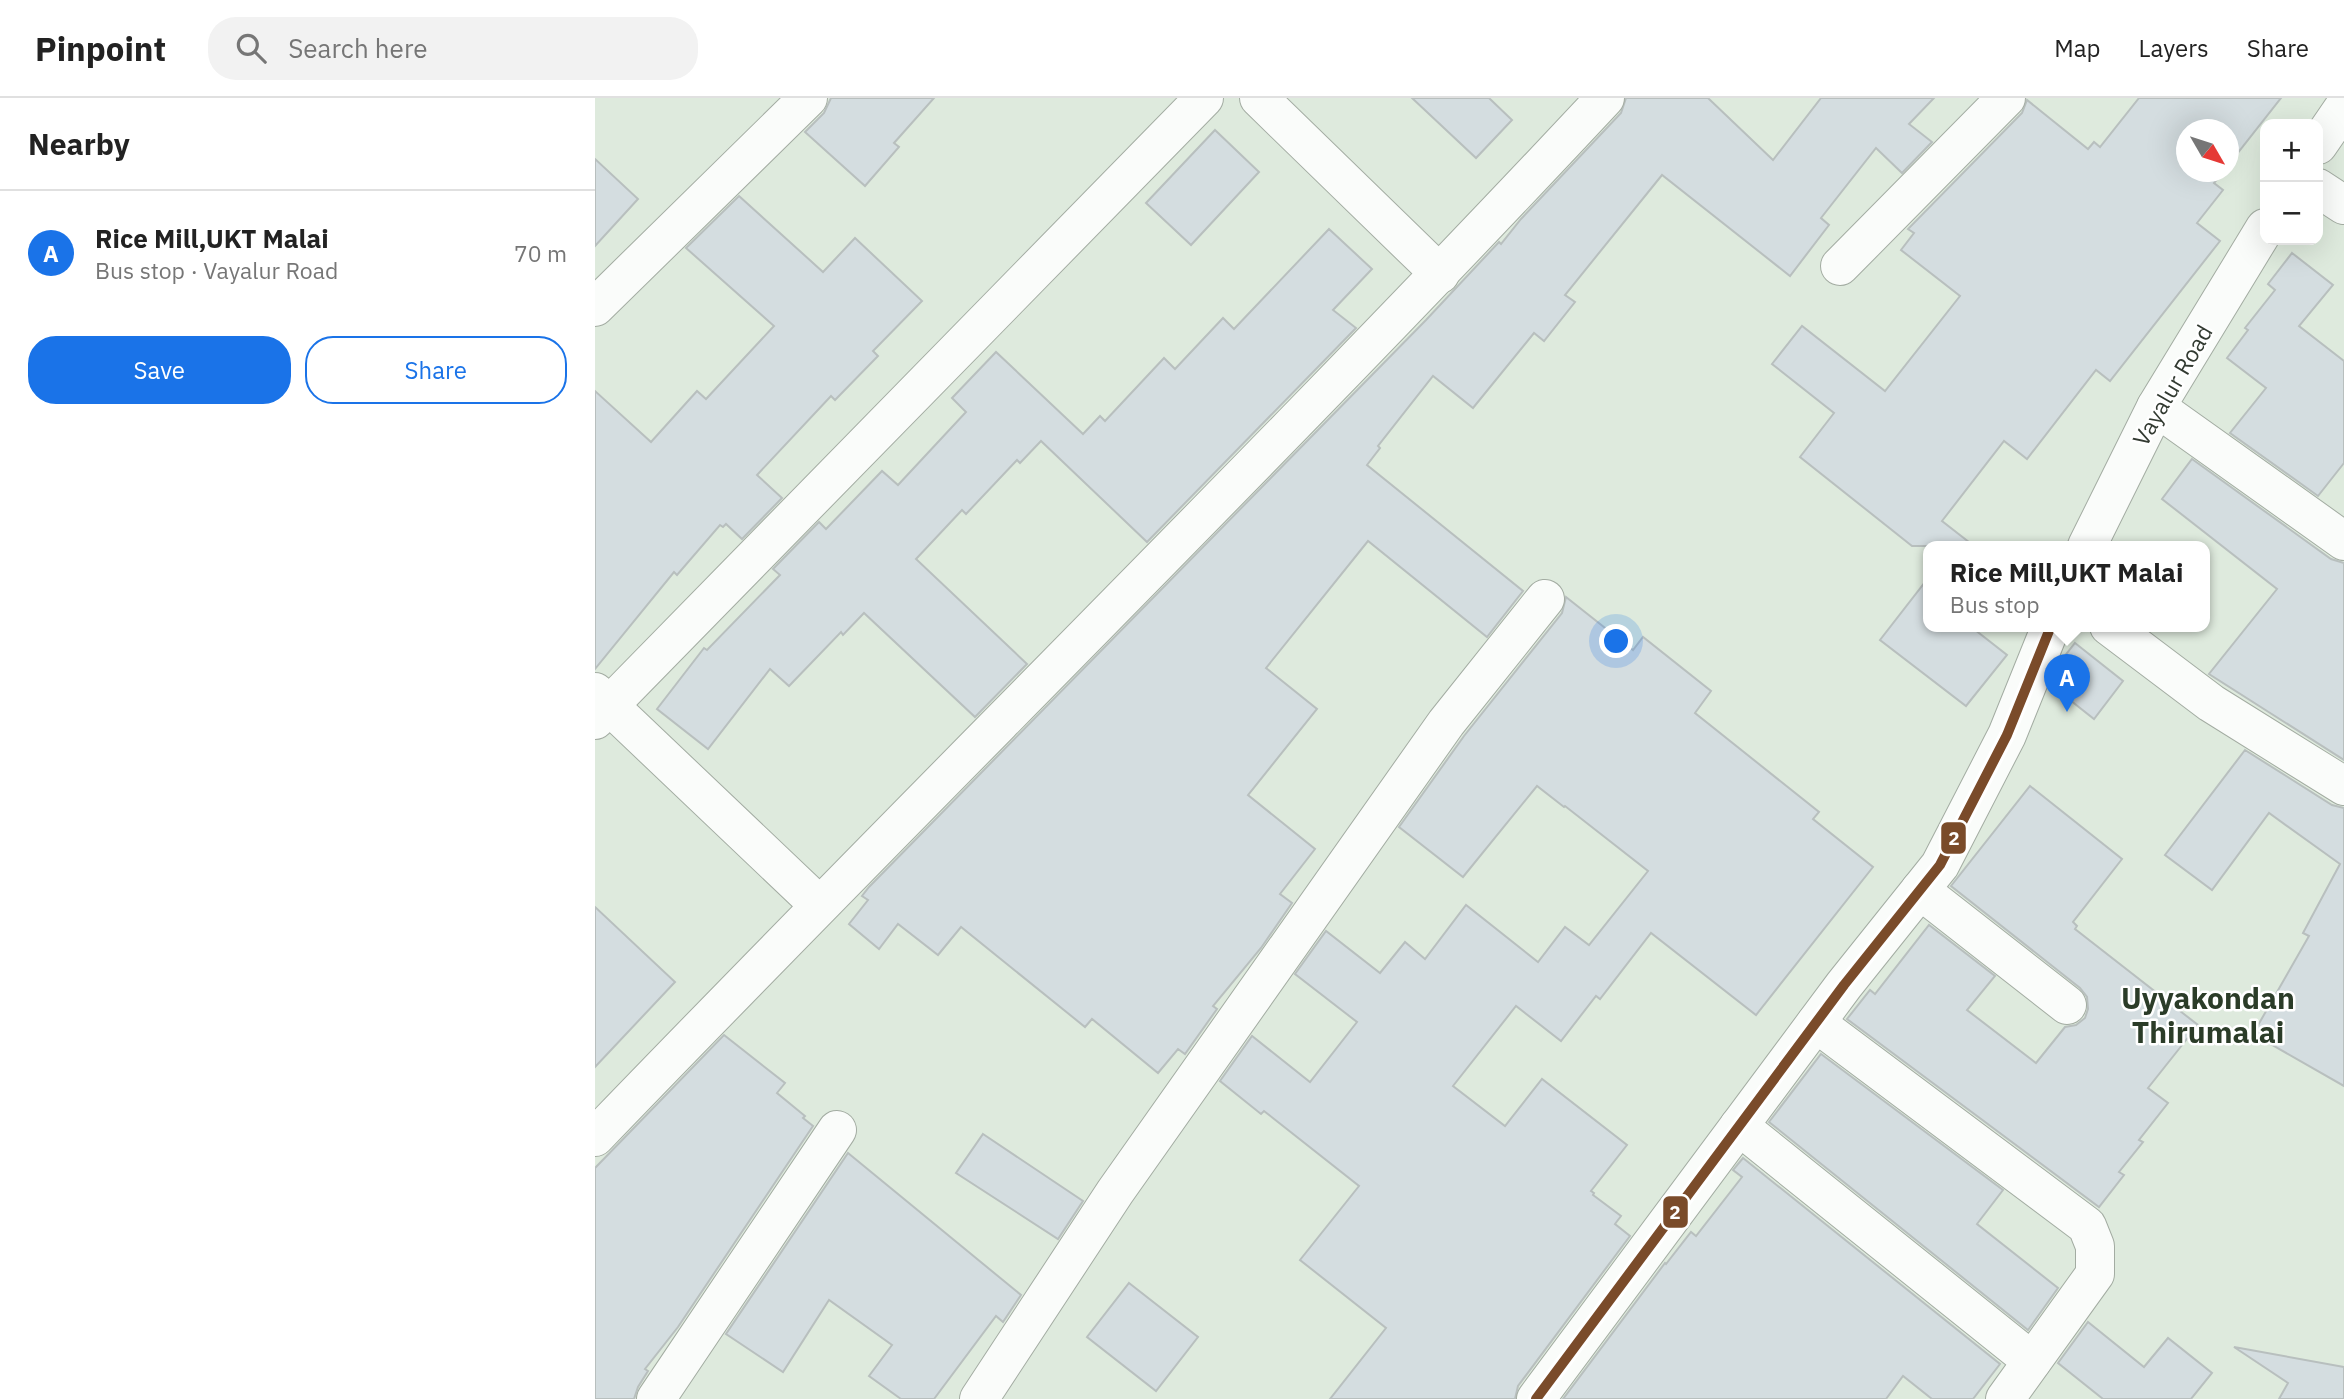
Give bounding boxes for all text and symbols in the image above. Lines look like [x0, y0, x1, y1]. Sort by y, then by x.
search box [208, 17, 698, 80]
text: Pinpoint [35, 27, 166, 70]
icon: search [232, 29, 270, 67]
text: Search here [288, 31, 428, 65]
text: Map [2054, 32, 2101, 64]
text: Layers [2139, 32, 2209, 64]
text: Share [2247, 32, 2309, 64]
north arrow [2176, 119, 2239, 182]
map controls [2260, 119, 2323, 245]
button: + [2260, 119, 2323, 182]
text: Nearby [28, 124, 130, 163]
button: − [2260, 182, 2323, 245]
text: Rice Mill,UKT Malai [95, 221, 329, 255]
text: A [43, 238, 59, 268]
text: 70 m [514, 238, 567, 268]
text: Bus stop · Vayalur Road [95, 255, 338, 285]
street label: Vayalur Road [2125, 319, 2219, 451]
button: Save [28, 336, 291, 404]
button: Share [305, 336, 567, 404]
popup [1923, 541, 2210, 632]
text: Rice Mill,UKT Malai [1950, 555, 2183, 589]
text: Bus stop [1950, 589, 2040, 619]
your location [1599, 624, 1633, 658]
pin: A [2044, 654, 2090, 712]
line badge: 2 [1940, 821, 1967, 855]
text: 2 [1948, 826, 1960, 850]
district label: Uyyakondan Thirumalai [2121, 978, 2295, 1051]
line badge: 2 [1662, 1195, 1689, 1229]
text: 2 [1669, 1200, 1681, 1224]

